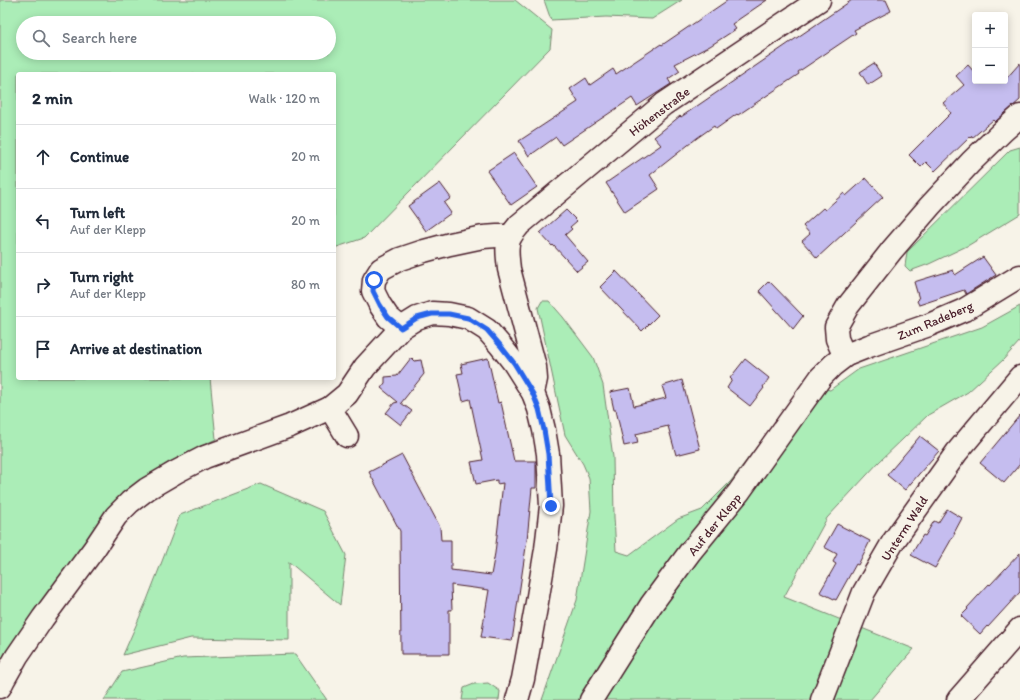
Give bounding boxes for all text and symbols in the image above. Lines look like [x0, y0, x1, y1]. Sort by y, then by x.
map controls [972, 12, 1008, 84]
button: + [972, 12, 1008, 48]
search box [16, 16, 336, 60]
icon: search [30, 27, 52, 49]
text: Search here [62, 29, 137, 47]
button: − [972, 48, 1008, 84]
street label: Höhenstraße [626, 84, 693, 139]
text: 2 min [32, 88, 72, 108]
text: Walk · 120 m [249, 91, 320, 106]
icon: ahead [32, 146, 54, 168]
text: Continue [70, 148, 129, 166]
text: 20 m [291, 149, 320, 164]
text: Turn left [70, 204, 125, 222]
icon: left [32, 210, 54, 232]
text: 20 m [291, 213, 320, 228]
text: Auf der Klepp [70, 222, 146, 237]
text: Turn right [70, 268, 134, 286]
route start [365, 271, 383, 289]
icon: right [32, 274, 54, 296]
text: 80 m [291, 277, 320, 292]
text: Auf der Klepp [70, 286, 146, 301]
street label: Zum Radeberg [895, 298, 976, 343]
icon: arrive [32, 338, 54, 360]
text: Arrive at destination [70, 340, 202, 358]
street label: Auf der Klepp [685, 490, 744, 559]
street label: Unterm Wald [878, 493, 931, 564]
route end [542, 497, 560, 515]

